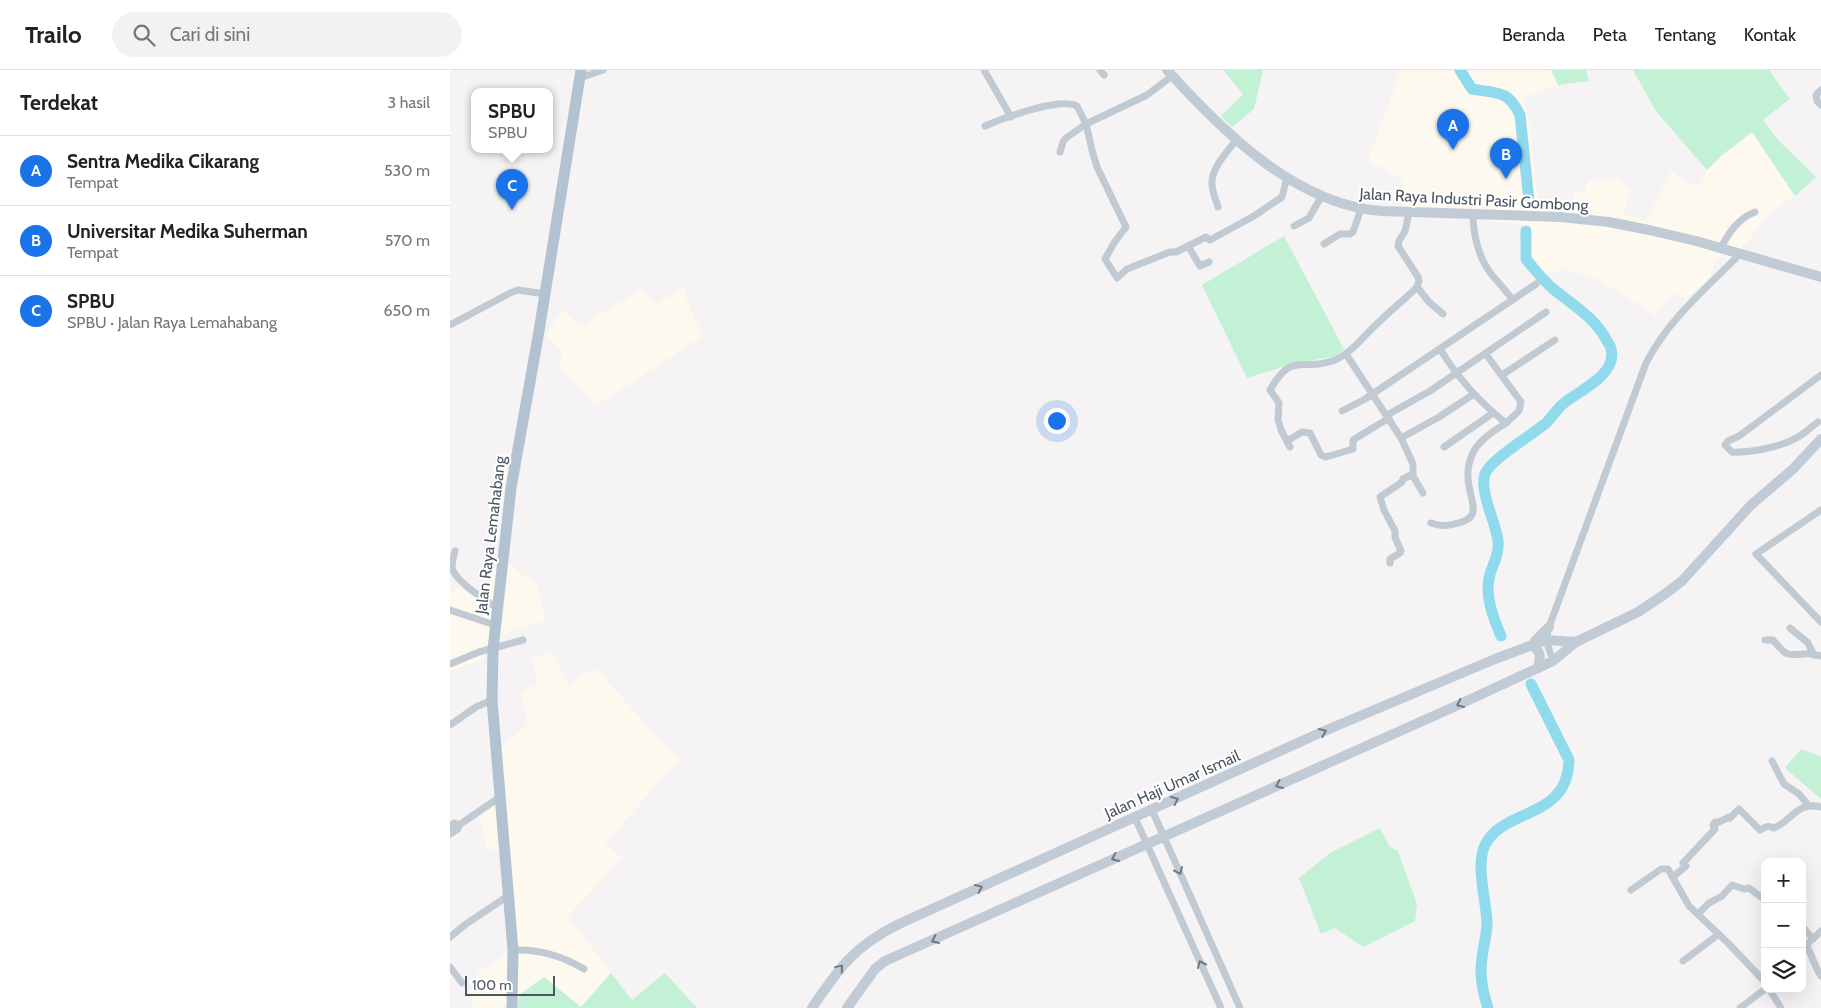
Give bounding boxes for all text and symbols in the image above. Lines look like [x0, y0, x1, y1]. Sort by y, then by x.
search box [112, 12, 462, 57]
text: Trailo [25, 20, 82, 49]
icon: search [130, 21, 158, 49]
text: Cari di sini [170, 23, 250, 46]
text: Beranda [1502, 24, 1565, 46]
text: Peta [1593, 24, 1627, 46]
text: Tentang [1655, 24, 1716, 46]
text: Kontak [1744, 24, 1796, 46]
popup [471, 88, 553, 153]
text: Terdekat [20, 90, 98, 115]
text: 3 hasil [388, 93, 430, 112]
text: SPBU [488, 100, 536, 123]
pin: A [1437, 109, 1469, 150]
text: SPBU [488, 123, 528, 142]
pin: B [1490, 138, 1522, 179]
text: Sentra Medika Cikarang [67, 150, 259, 173]
text: A [31, 161, 41, 180]
text: 530 m [384, 161, 430, 180]
pin: C [496, 169, 528, 210]
text: Tempat [67, 173, 118, 192]
street label: Jalan Raya Industri Pasir Gombong [1358, 184, 1590, 215]
text: Universitar Medika Suherman [67, 220, 308, 243]
text: B [31, 231, 41, 250]
text: 570 m [385, 231, 430, 250]
text: Tempat [67, 243, 118, 262]
text: SPBU [67, 290, 115, 313]
text: C [31, 301, 41, 320]
text: 650 m [383, 301, 430, 320]
text: SPBU · Jalan Raya Lemahabang [67, 313, 277, 332]
your location [1044, 408, 1070, 434]
street label: Jalan Raya Lemahabang [471, 454, 510, 616]
one-way arrow [1456, 698, 1465, 709]
one-way arrow [1318, 728, 1327, 739]
street label: Jalan Haji Umar Ismail [1101, 746, 1243, 823]
one-way arrow [1275, 778, 1284, 789]
one-way arrow [1170, 795, 1179, 806]
one-way arrow [1111, 852, 1120, 863]
map controls [1761, 858, 1806, 993]
button: + [1761, 858, 1806, 903]
one-way arrow [1173, 866, 1184, 875]
one-way arrow [974, 883, 983, 894]
button: − [1761, 903, 1806, 948]
one-way arrow [931, 933, 940, 944]
button: layers [1761, 948, 1806, 993]
one-way arrow [1196, 960, 1207, 969]
one-way arrow [835, 965, 844, 974]
scale bar [465, 973, 555, 996]
text: 100 m [472, 976, 512, 994]

